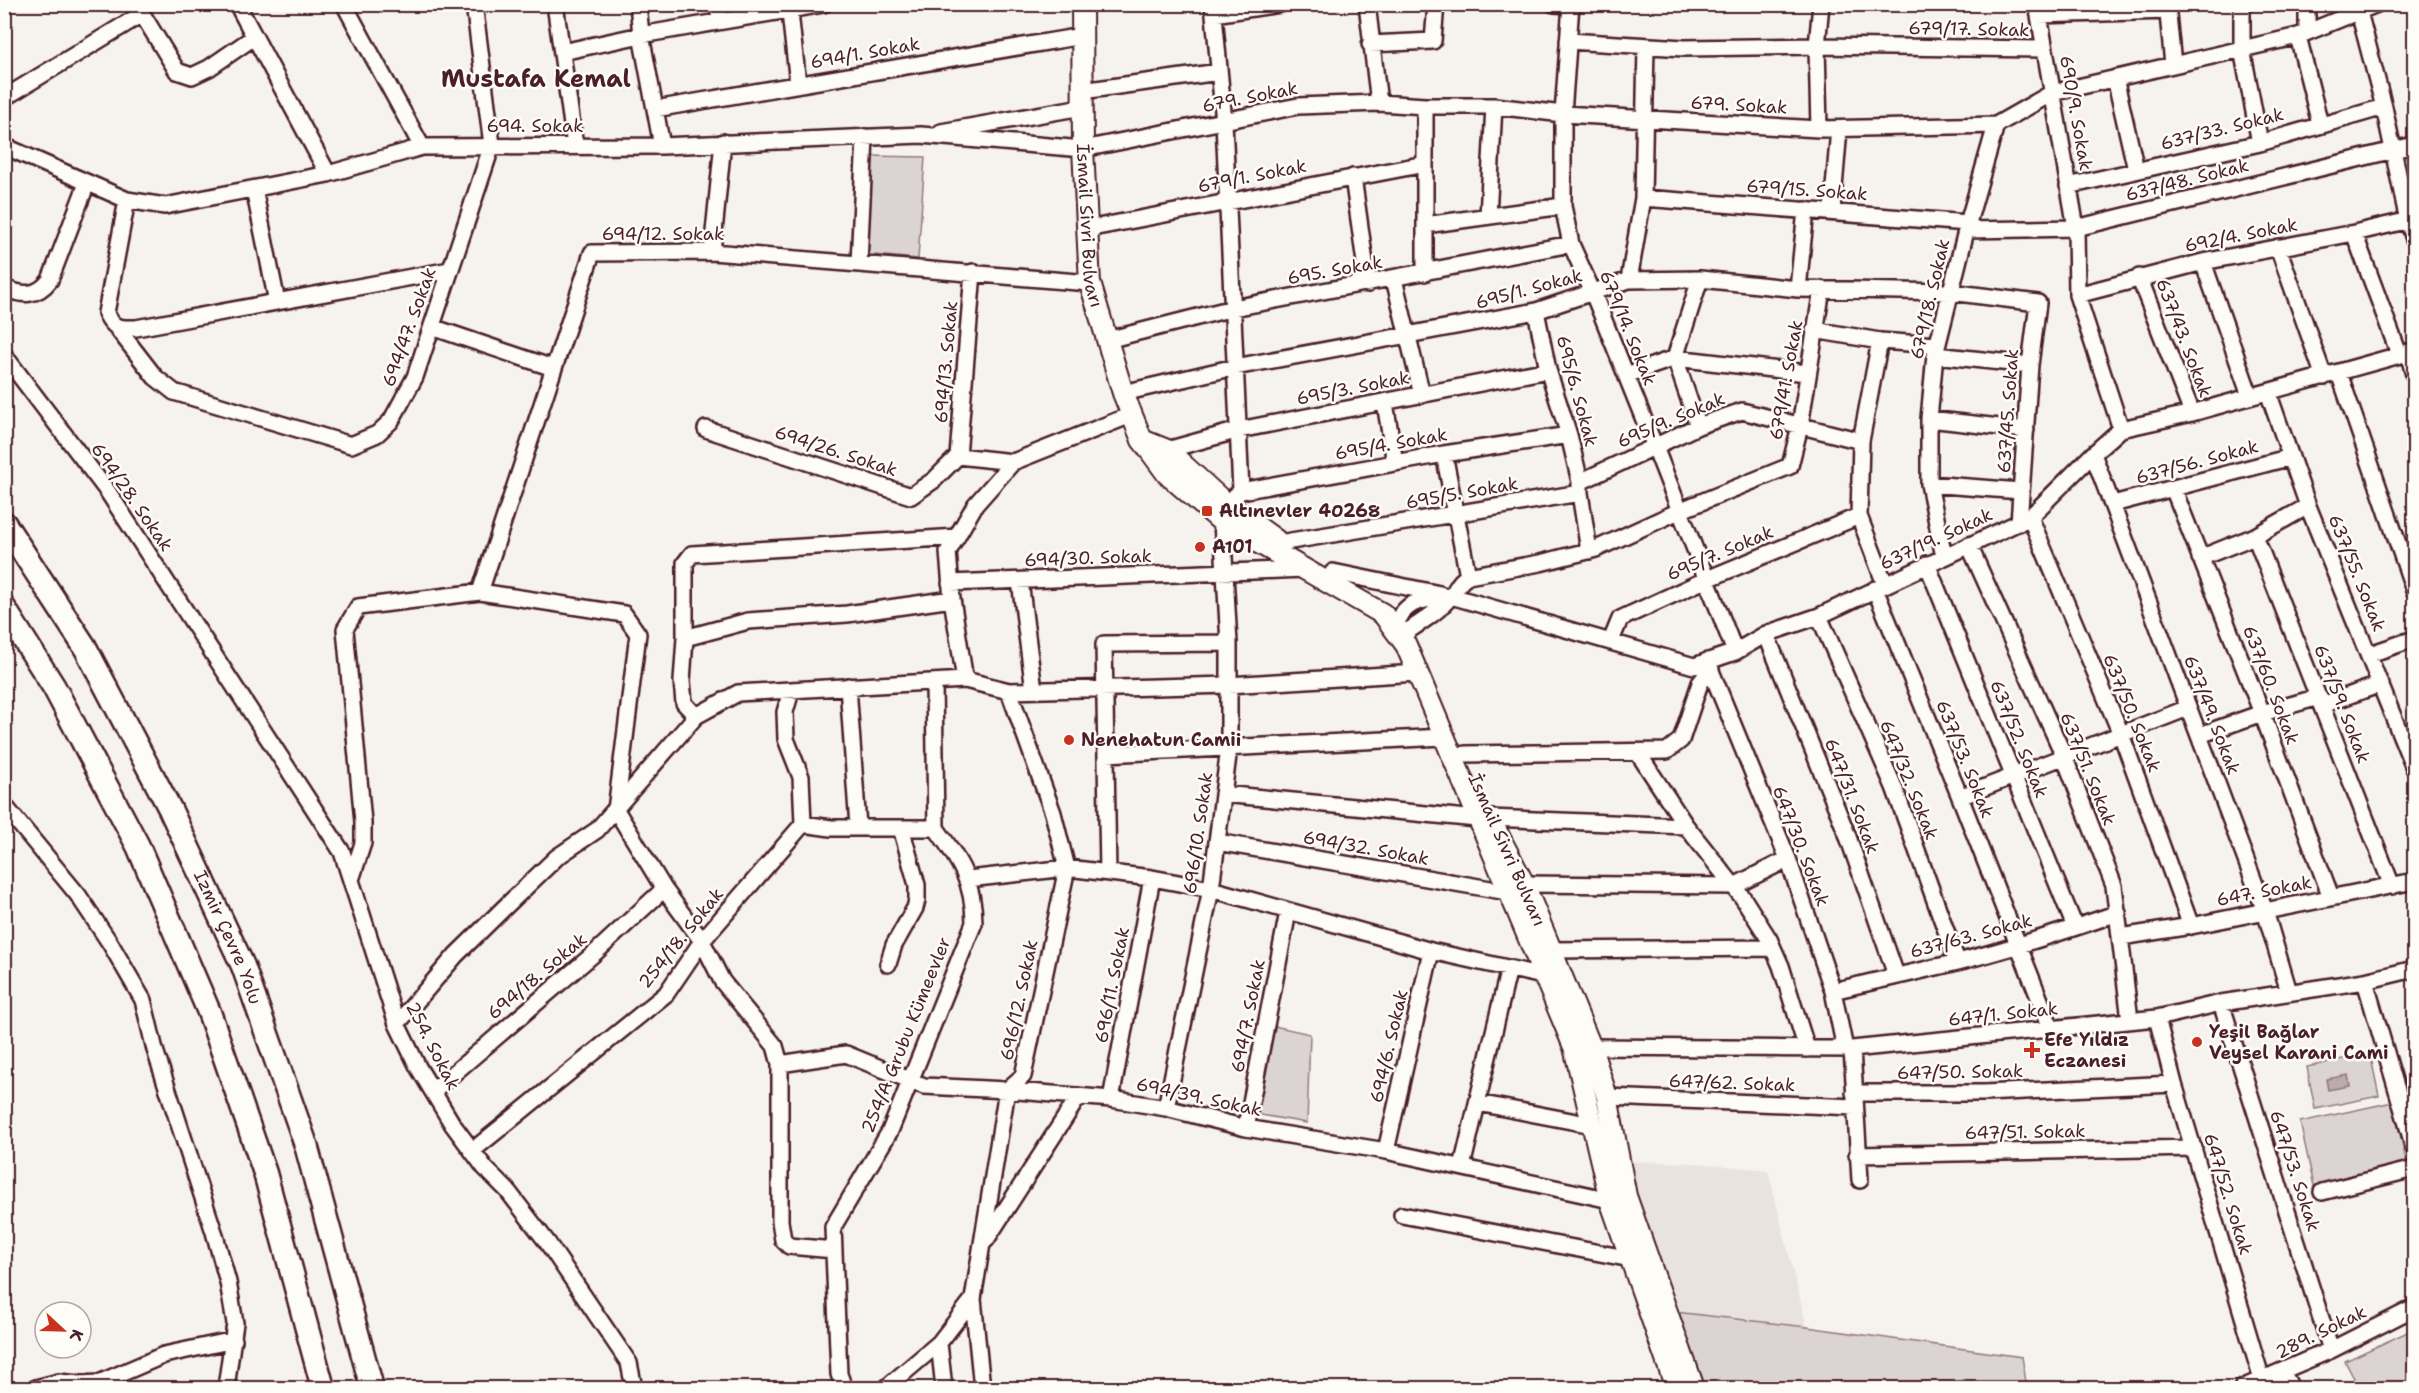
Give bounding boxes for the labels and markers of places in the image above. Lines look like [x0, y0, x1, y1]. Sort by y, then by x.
place label: Altınevler 40268 [1219, 499, 1380, 523]
marker: Altınevler 40268 [1200, 504, 1214, 518]
place label: A101 [1212, 535, 1253, 559]
marker: A101 [1193, 540, 1207, 554]
place label: Nenehatun Camii [1081, 728, 1241, 752]
marker: Nenehatun Camii [1062, 733, 1076, 747]
place label: Yeşil Bağlar Veysel Karani Cami [2209, 1020, 2389, 1065]
place label: Efe Yıldız Eczanesi [2044, 1028, 2129, 1073]
marker: Yeşil Bağlar Veysel Karani Cami [2190, 1035, 2204, 1049]
marker: Efe Yıldız Eczanesi [2025, 1043, 2039, 1057]

